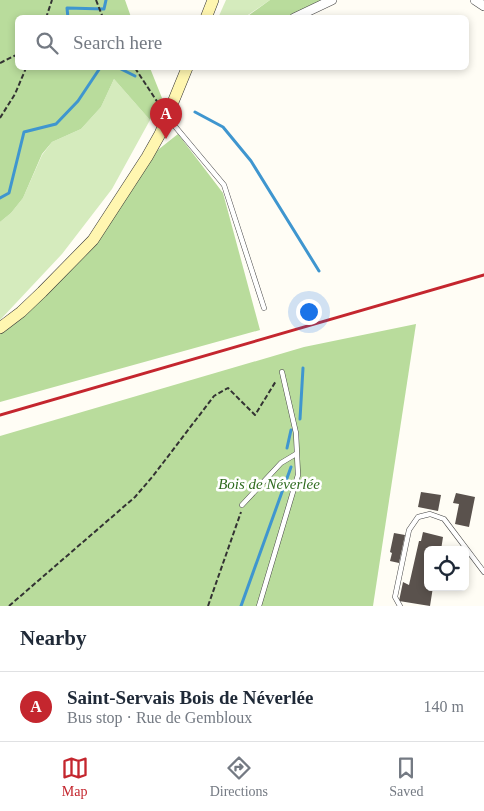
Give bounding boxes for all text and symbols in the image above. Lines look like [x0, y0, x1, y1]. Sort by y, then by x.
search box [15, 15, 469, 70]
icon: search [33, 29, 61, 57]
text: Search here [73, 32, 162, 53]
pin: A [150, 98, 182, 139]
your location [296, 299, 322, 325]
park label: Bois de Néverlée [218, 476, 320, 492]
map controls [424, 546, 469, 591]
button: locate [424, 546, 469, 591]
text: Nearby [20, 626, 87, 650]
text: Saint-Servais Bois de Néverlée [67, 687, 313, 708]
text: A [30, 698, 42, 715]
text: 140 m [424, 698, 464, 715]
text: Bus stop · Rue de Gembloux [67, 709, 252, 726]
tab: Map [61, 754, 89, 800]
tab: Directions [210, 754, 268, 800]
tab: Saved [389, 754, 423, 800]

